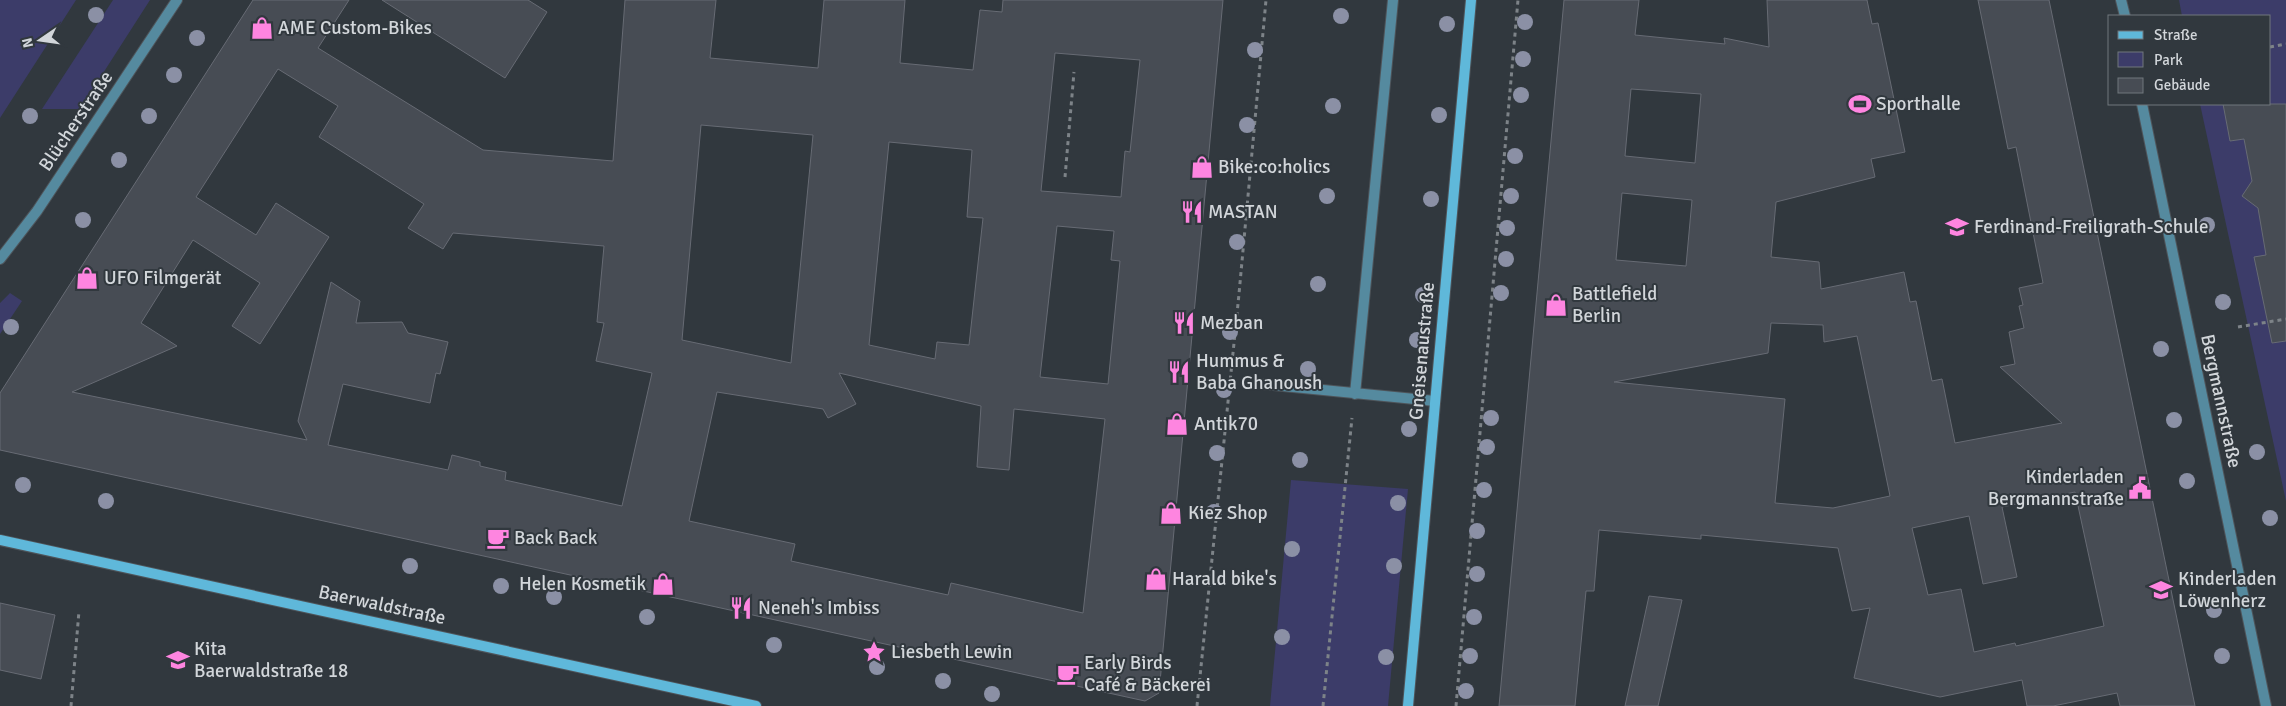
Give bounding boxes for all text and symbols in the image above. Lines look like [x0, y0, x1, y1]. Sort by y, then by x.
north arrow [15, 15, 65, 65]
shop icon: AME Custom-Bikes [249, 15, 275, 41]
legend [2108, 15, 2271, 105]
place label: AME Custom-Bikes [278, 16, 432, 40]
text: Straße [2154, 26, 2198, 44]
text: N [18, 36, 37, 49]
text: Park [2154, 51, 2183, 69]
street label: Blücherstraße [34, 66, 118, 176]
text: Gebäude [2154, 76, 2210, 94]
sports icon: Sporthalle [1847, 91, 1873, 117]
place label: Sporthalle [1876, 92, 1961, 116]
shop icon: Bike:co:holics [1189, 154, 1215, 180]
place label: Bike:co:holics [1218, 155, 1330, 179]
restaurant icon: MASTAN [1179, 199, 1205, 225]
place label: MASTAN [1208, 200, 1278, 224]
school or university icon: Ferdinand-Freiligrath-Schule [1944, 214, 1970, 240]
place label: Ferdinand-Freiligrath-Schule [1974, 215, 2208, 239]
shop icon: UFO Filmgerät [74, 265, 100, 291]
place label: UFO Filmgerät [104, 266, 222, 290]
street label: Gneisenaustraße [1404, 281, 1440, 421]
place label: Battlefield Berlin [1572, 282, 1657, 328]
shop icon: Battlefield Berlin [1543, 292, 1569, 318]
restaurant icon: Mezban [1171, 310, 1197, 336]
place label: Mezban [1200, 311, 1263, 335]
street label: Bergmannstraße [2195, 332, 2247, 470]
place label: Hummus & Baba Ghanoush [1196, 349, 1322, 395]
restaurant icon: Hummus & Baba Ghanoush [1166, 359, 1192, 385]
shop icon: Antik70 [1164, 411, 1190, 437]
place label: Antik70 [1194, 412, 1258, 436]
place label: Kinderladen Bergmannstraße [1988, 465, 2124, 511]
public building icon: Kinderladen Bergmannstraße [2127, 475, 2153, 501]
shop icon: Kiez Shop [1158, 500, 1184, 526]
place label: Kiez Shop [1188, 501, 1268, 525]
cafe icon: Back Back [485, 525, 511, 551]
place label: Back Back [514, 526, 598, 550]
shop icon: Harald bike's [1143, 566, 1169, 592]
place label: Harald bike's [1172, 567, 1277, 591]
place label: Kinderladen Löwenherz [2178, 567, 2277, 613]
shop icon: Helen Kosmetik [650, 571, 676, 597]
place label: Helen Kosmetik [519, 572, 646, 596]
school or university icon: Kinderladen Löwenherz [2148, 577, 2174, 603]
street label: Baerwaldstraße [316, 580, 448, 630]
restaurant icon: Neneh's Imbiss [728, 595, 754, 621]
place label: Neneh's Imbiss [758, 596, 880, 620]
place label: Kita Baerwaldstraße 18 [194, 637, 348, 683]
place icon: Liesbeth Lewin [861, 639, 887, 665]
place label: Liesbeth Lewin [891, 640, 1012, 664]
school or university icon: Kita Baerwaldstraße 18 [165, 647, 191, 673]
place label: Early Birds Café & Bäckerei [1084, 651, 1211, 697]
cafe icon: Early Birds Café & Bäckerei [1055, 661, 1081, 687]

